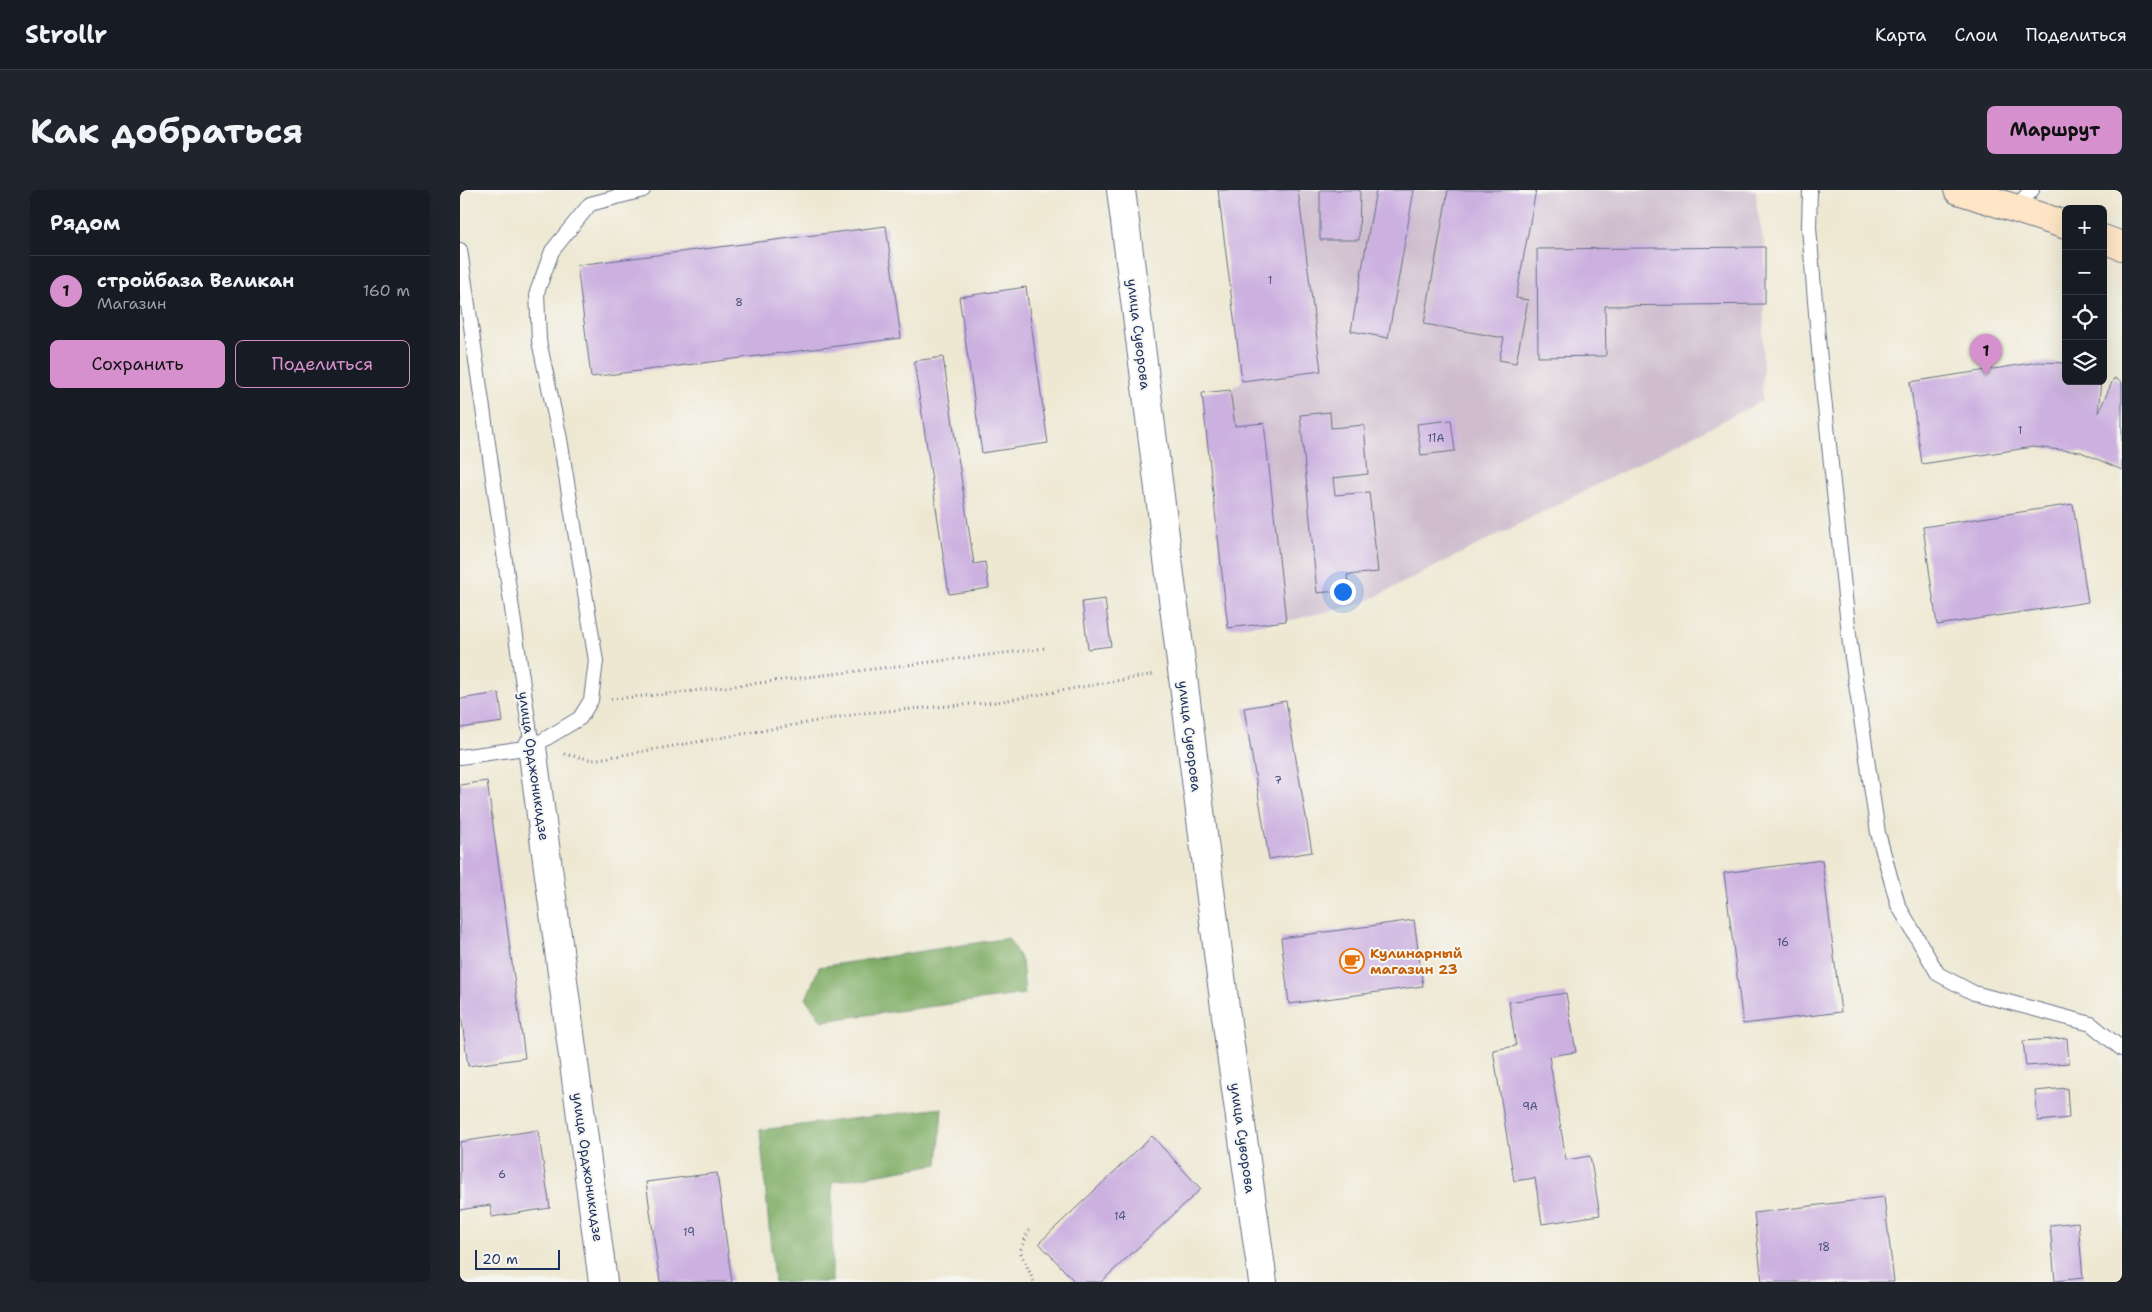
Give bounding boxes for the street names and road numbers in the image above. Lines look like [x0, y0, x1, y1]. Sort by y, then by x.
street label: улица Суворова [1123, 277, 1155, 391]
street label: улица Суворова [1174, 679, 1206, 793]
street label: улица Орджоникидзе [515, 690, 553, 842]
street label: улица Суворова [1226, 1081, 1260, 1195]
street label: улица Орджоникидзе [569, 1091, 607, 1243]

